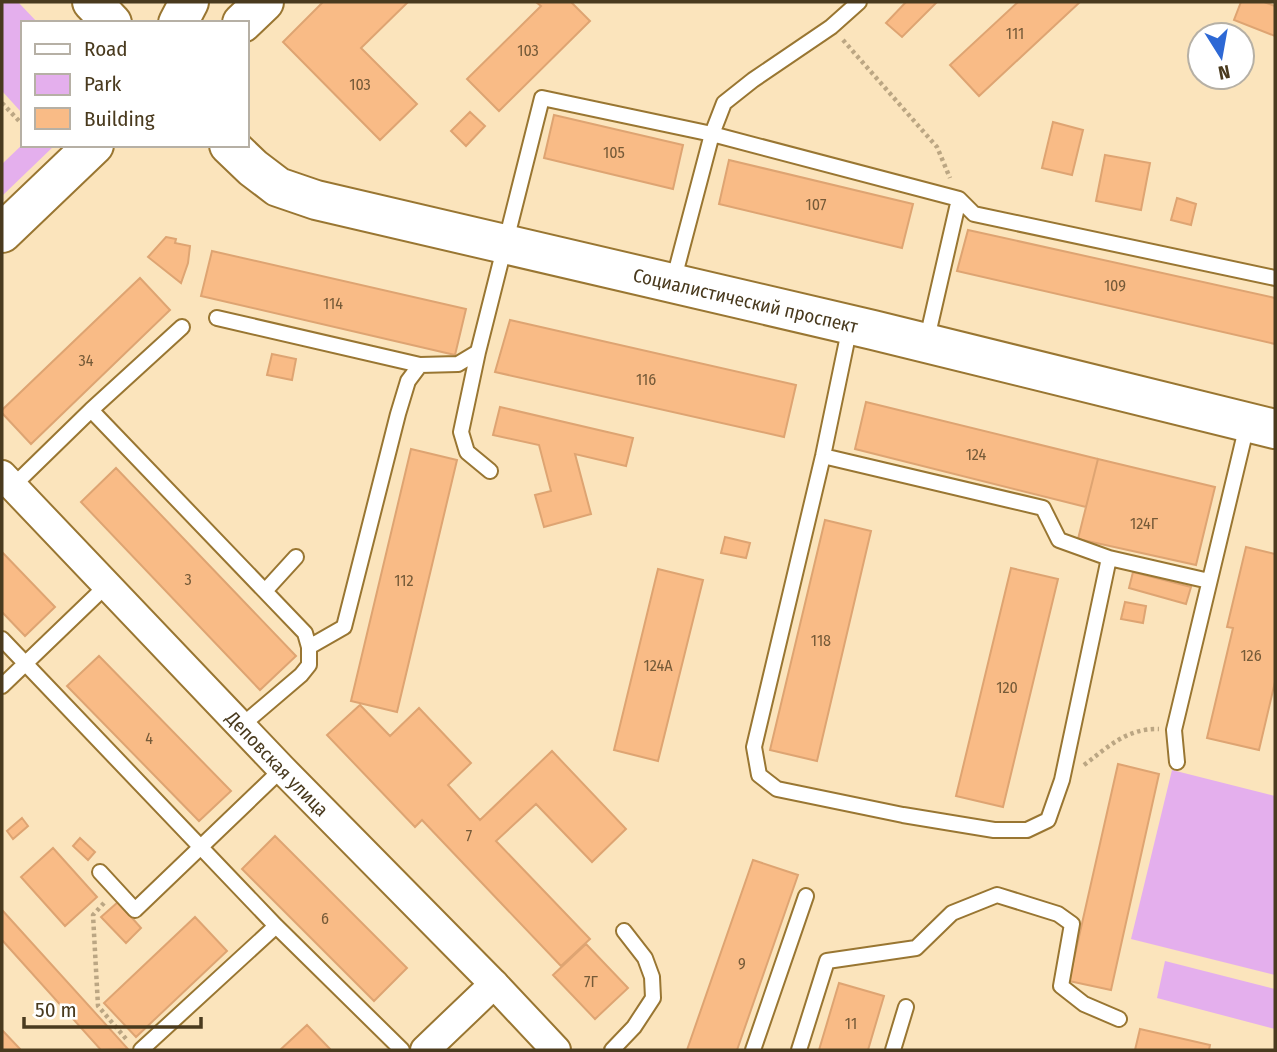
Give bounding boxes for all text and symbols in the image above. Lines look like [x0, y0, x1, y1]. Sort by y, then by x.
legend [21, 21, 248, 147]
north arrow [1186, 21, 1256, 91]
house number: 111 [1006, 24, 1024, 43]
text: Road [84, 36, 128, 62]
house number: 103 [517, 41, 539, 60]
text: N [1216, 60, 1232, 85]
text: Park [84, 71, 122, 97]
house number: 103 [349, 75, 371, 94]
text: Building [84, 106, 155, 132]
house number: 105 [603, 143, 625, 162]
house number: 107 [806, 195, 827, 214]
street label: Социалистический проспект [631, 263, 860, 338]
house number: 109 [1104, 276, 1126, 295]
house number: 114 [323, 294, 343, 313]
house number: 34 [79, 351, 94, 370]
house number: 116 [636, 370, 656, 389]
house number: 124 [966, 445, 987, 464]
house number: 124Г [1130, 514, 1159, 533]
house number: 3 [184, 570, 192, 589]
house number: 112 [394, 571, 414, 590]
house number: 118 [811, 631, 831, 650]
house number: 126 [1240, 646, 1262, 665]
house number: 124А [643, 656, 673, 675]
house number: 120 [996, 678, 1018, 697]
street label: Деповская улица [220, 706, 333, 821]
house number: 4 [145, 729, 153, 748]
house number: 7 [466, 826, 473, 845]
house number: 6 [321, 909, 329, 928]
house number: 9 [738, 954, 746, 973]
house number: 7Г [584, 972, 599, 991]
scale bar [24, 986, 201, 1030]
text: 50 m [35, 997, 77, 1023]
house number: 11 [845, 1014, 857, 1033]

